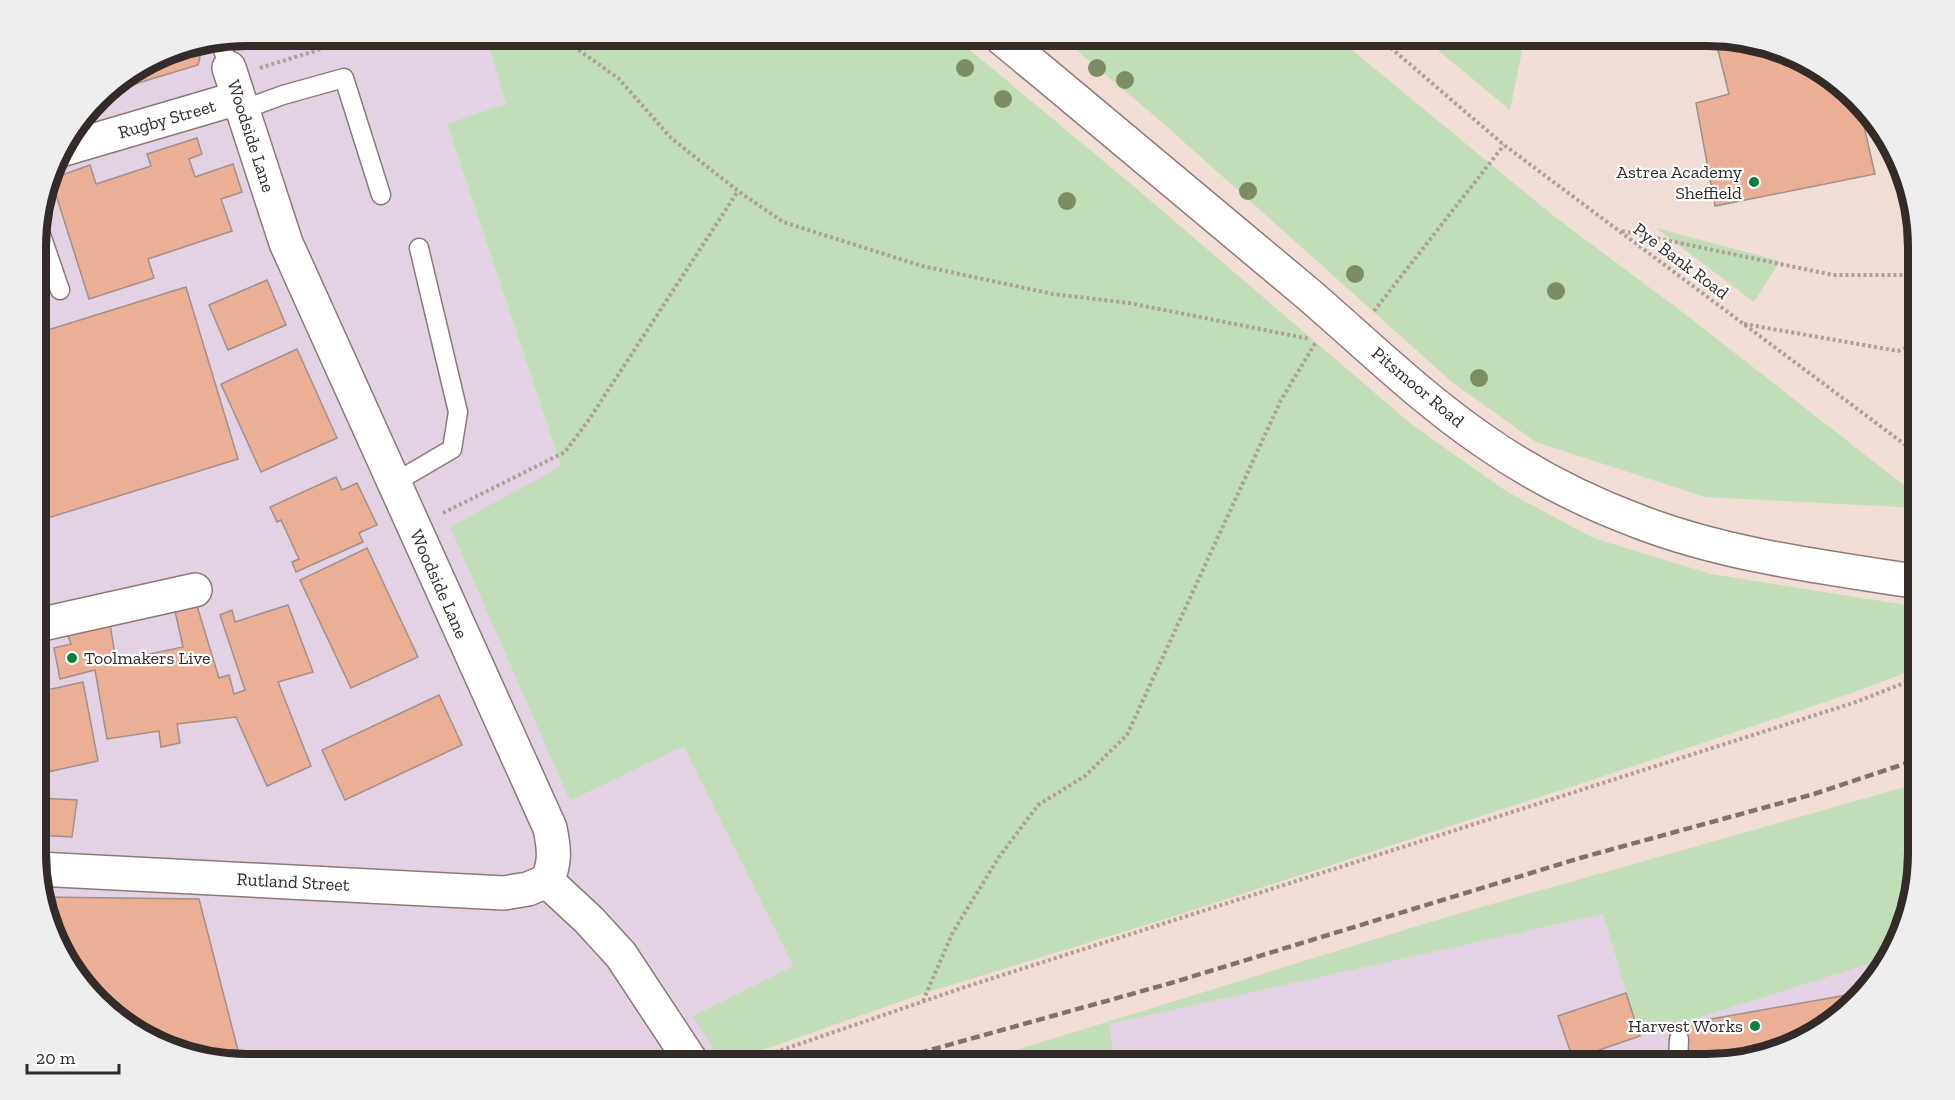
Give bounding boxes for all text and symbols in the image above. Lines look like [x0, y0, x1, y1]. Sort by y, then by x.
street label: Woodside Lane [222, 77, 280, 195]
street label: Rugby Street [116, 94, 219, 143]
place label: Astrea Academy Sheffield [1616, 161, 1743, 204]
marker: Astrea Academy Sheffield [1747, 175, 1761, 189]
street label: Pye Bank Road [1629, 218, 1733, 304]
street label: Pitsmoor Road [1367, 342, 1469, 432]
street label: Woodside Lane [405, 526, 473, 642]
place label: Toolmakers Live [84, 647, 210, 669]
marker: Toolmakers Live [65, 651, 79, 665]
street label: Rutland Street [236, 868, 350, 896]
place label: Harvest Works [1628, 1015, 1743, 1037]
marker: Harvest Works [1748, 1019, 1762, 1033]
scale bar [27, 1037, 118, 1075]
text: 20 m [36, 1047, 76, 1069]

